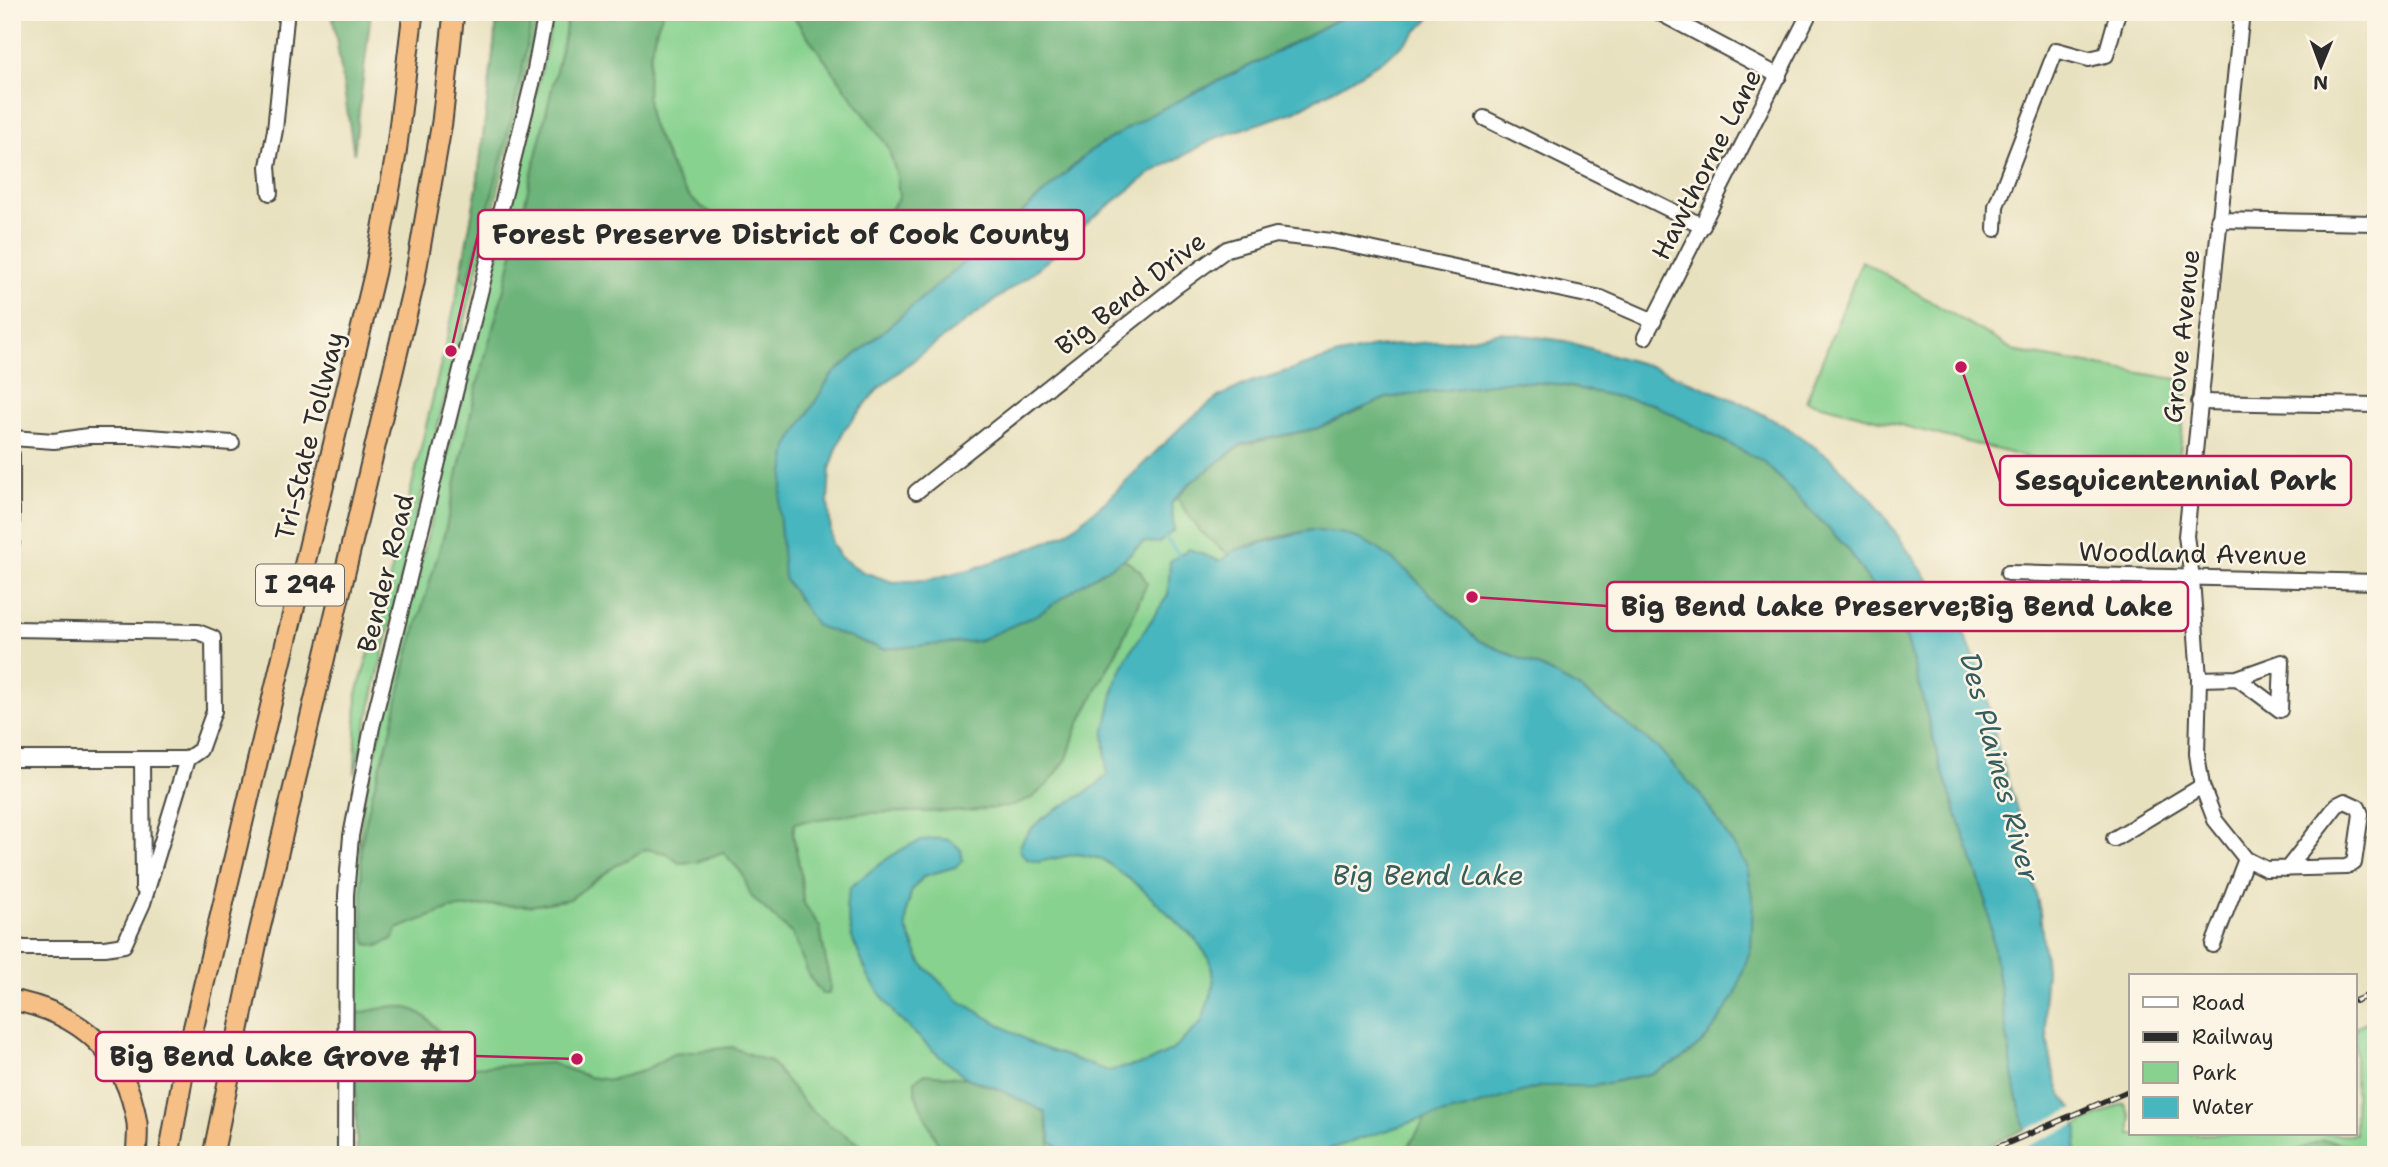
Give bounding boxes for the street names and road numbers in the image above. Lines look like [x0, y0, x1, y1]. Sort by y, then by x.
street label: Hawthorne Lane [1643, 62, 1769, 266]
street label: Big Bend Drive [1048, 223, 1212, 363]
street label: Grove Avenue [2154, 247, 2208, 425]
street label: Tri-State Tollway [266, 328, 352, 544]
street label: Bender Road [348, 490, 422, 656]
street label: Woodland Avenue [2078, 534, 2308, 572]
road number: I 294 [256, 564, 344, 606]

